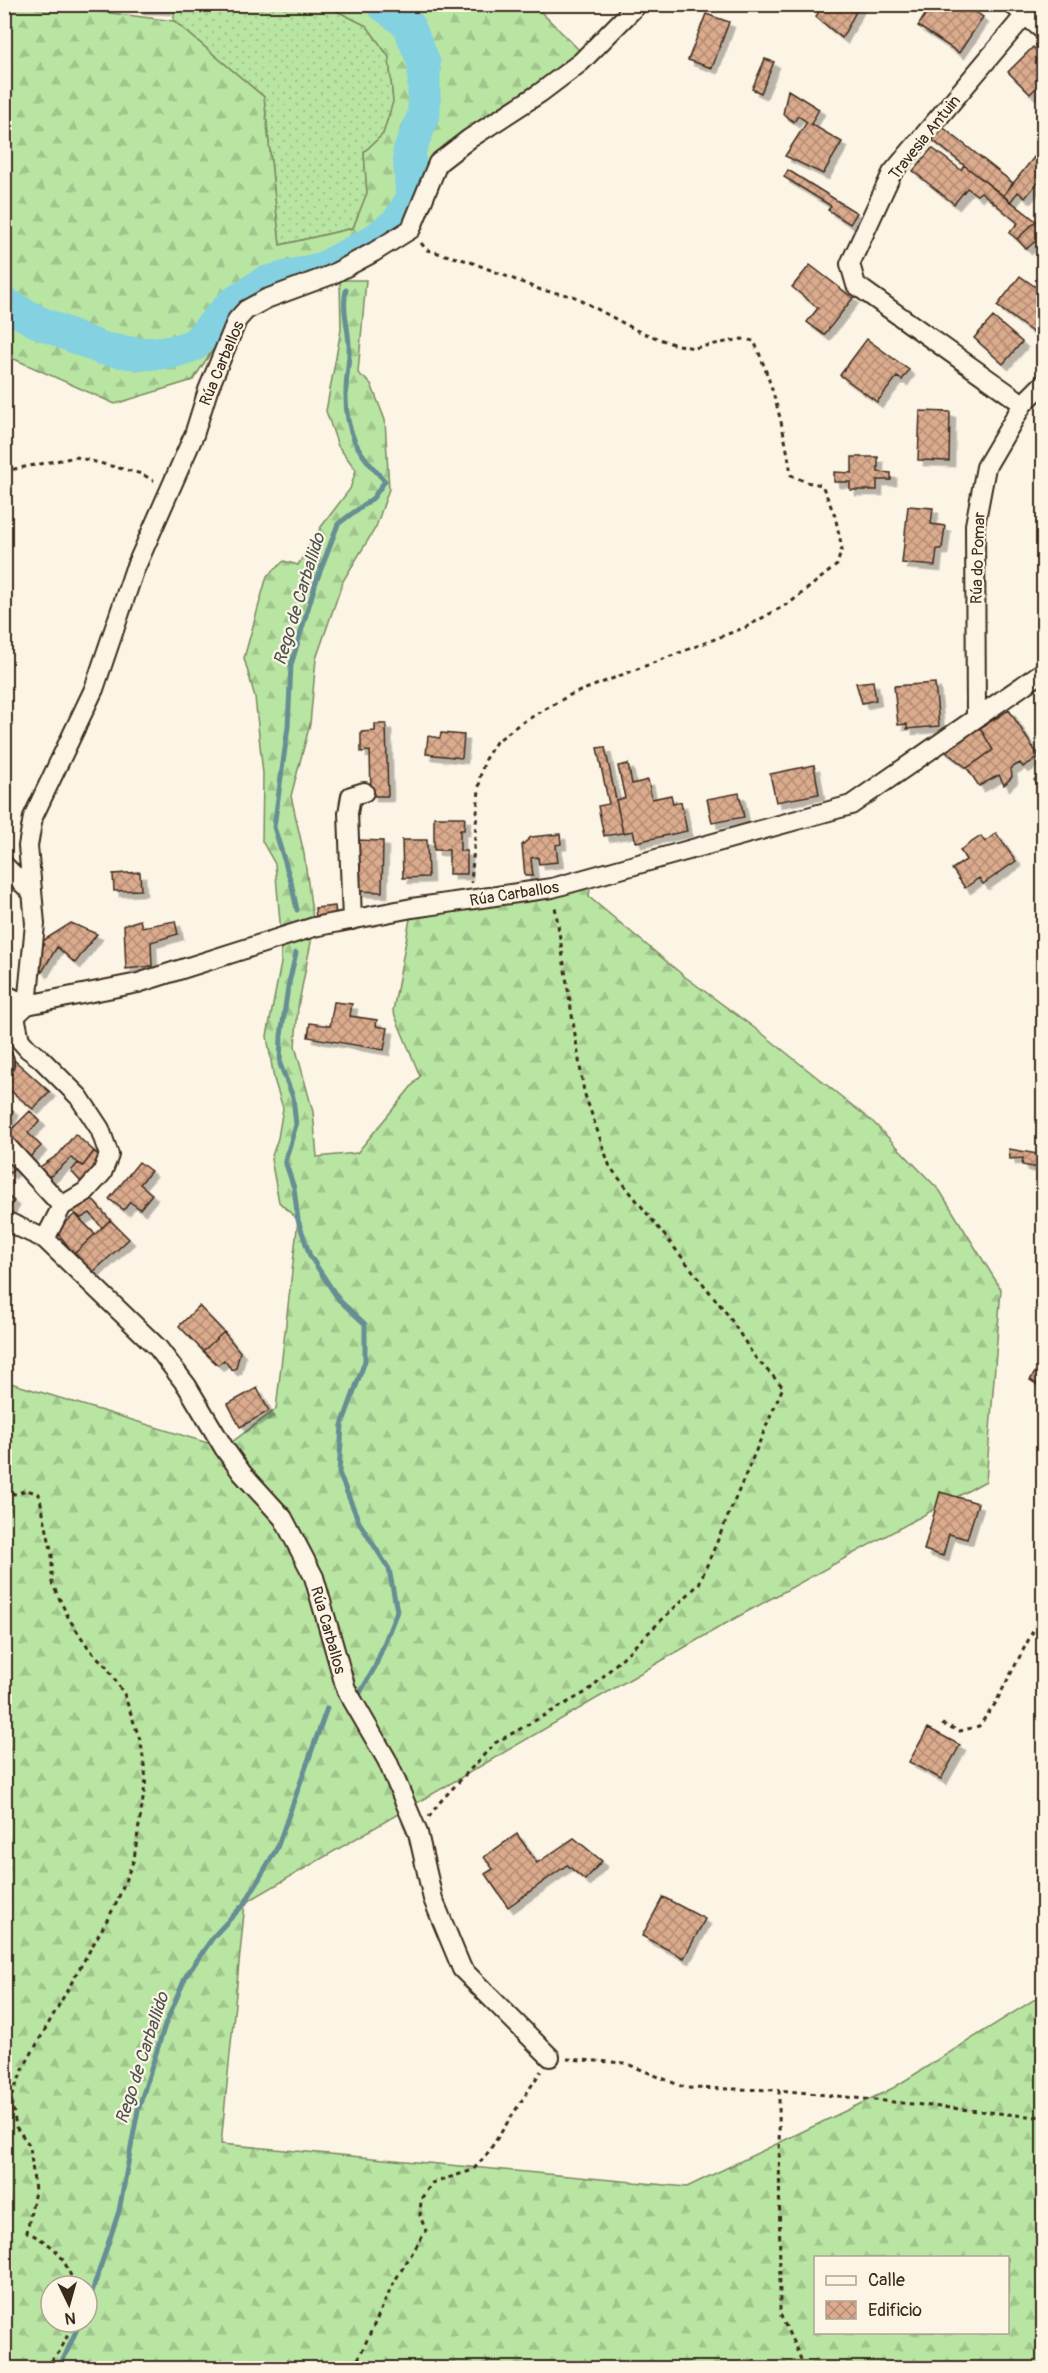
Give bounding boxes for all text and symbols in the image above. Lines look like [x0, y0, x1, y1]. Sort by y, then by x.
street label: Travesia Antuin [885, 91, 965, 184]
street label: Rúa Carballos [195, 318, 249, 409]
street label: Rúa do Pomar [966, 511, 990, 605]
water label: Rego de Carballido [268, 529, 331, 668]
street label: Rúa Carballos [468, 877, 560, 911]
street label: Rúa Carballos [306, 1584, 350, 1676]
water label: Rego de Carballido [110, 1988, 175, 2127]
legend [814, 2256, 1009, 2334]
text: Calle [868, 2269, 905, 2292]
north arrow [39, 2274, 99, 2334]
text: Edificio [868, 2299, 922, 2322]
text: N [64, 2308, 76, 2328]

